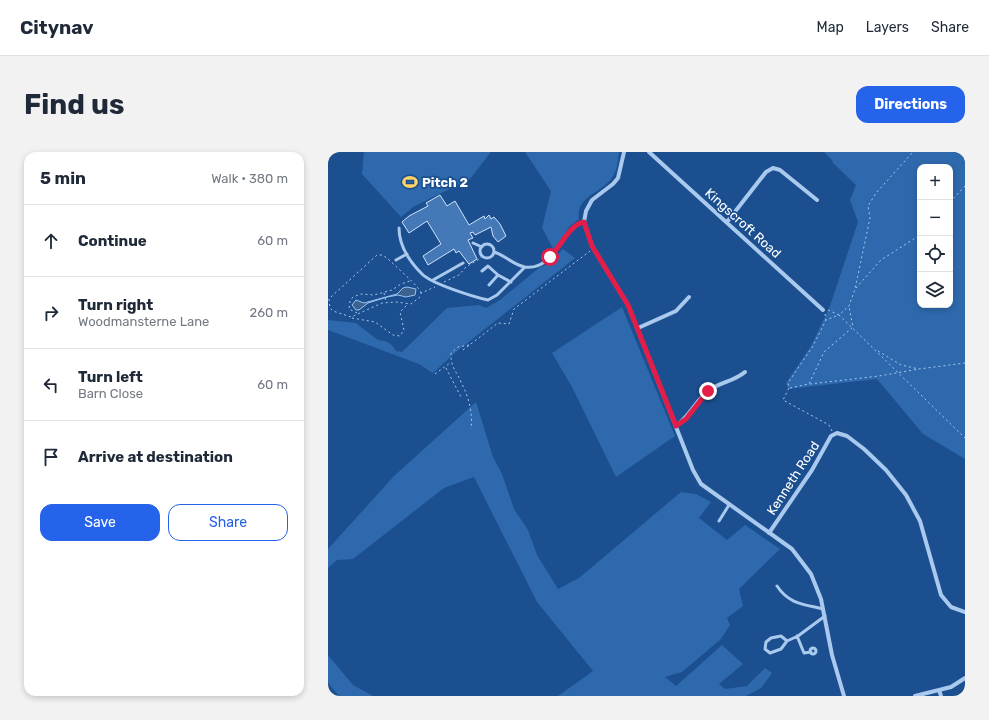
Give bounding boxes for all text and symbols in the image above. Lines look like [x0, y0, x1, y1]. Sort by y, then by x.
text: Citynav [20, 16, 93, 39]
text: Map [817, 19, 844, 36]
text: Layers [866, 19, 909, 36]
text: Share [931, 19, 969, 36]
button: Directions [856, 86, 965, 123]
text: Find us [24, 88, 124, 121]
map controls [917, 164, 953, 308]
button: + [917, 164, 953, 200]
text: 5 min [40, 168, 86, 188]
text: Walk · 380 m [211, 171, 288, 186]
sports icon: Pitch 2 [401, 173, 419, 191]
place label: Pitch 2 [422, 175, 468, 190]
street label: Kingscroft Road [701, 185, 784, 262]
button: − [917, 200, 953, 236]
icon: ahead [40, 230, 62, 252]
text: Continue [78, 232, 147, 250]
text: 60 m [257, 233, 288, 248]
button: locate [917, 236, 953, 272]
route start [541, 248, 559, 266]
button: layers [917, 272, 953, 308]
text: Turn right [78, 296, 153, 314]
icon: right [40, 302, 62, 324]
text: 260 m [250, 305, 288, 320]
text: Woodmansterne Lane [78, 314, 209, 329]
text: Turn left [78, 368, 143, 386]
icon: left [40, 374, 62, 396]
text: 60 m [257, 377, 288, 392]
route end [699, 382, 717, 400]
text: Barn Close [78, 386, 143, 401]
street label: Kenneth Road [764, 438, 822, 518]
icon: arrive [40, 446, 62, 468]
text: Arrive at destination [78, 448, 233, 466]
button: Save [40, 504, 160, 541]
button: Share [168, 504, 288, 541]

